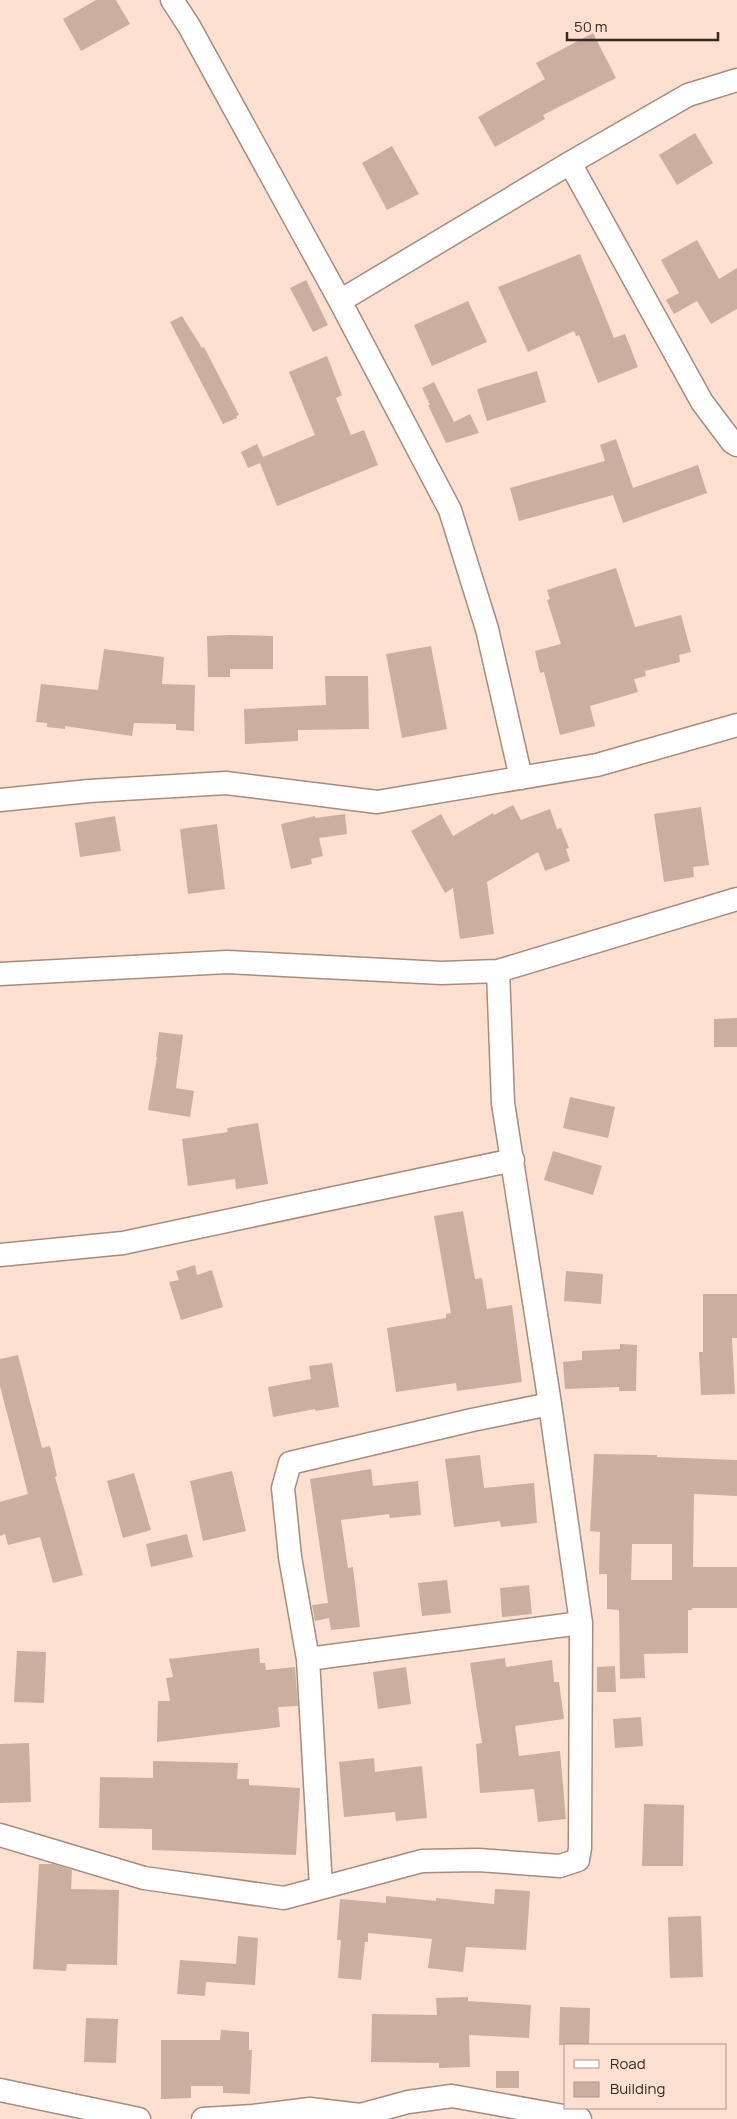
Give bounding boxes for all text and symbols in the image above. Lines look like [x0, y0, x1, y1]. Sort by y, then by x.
scale bar [567, 10, 718, 42]
text: 50 m [574, 16, 608, 37]
legend [564, 2044, 727, 2109]
text: Road [610, 2053, 646, 2074]
text: Building [610, 2078, 665, 2099]

